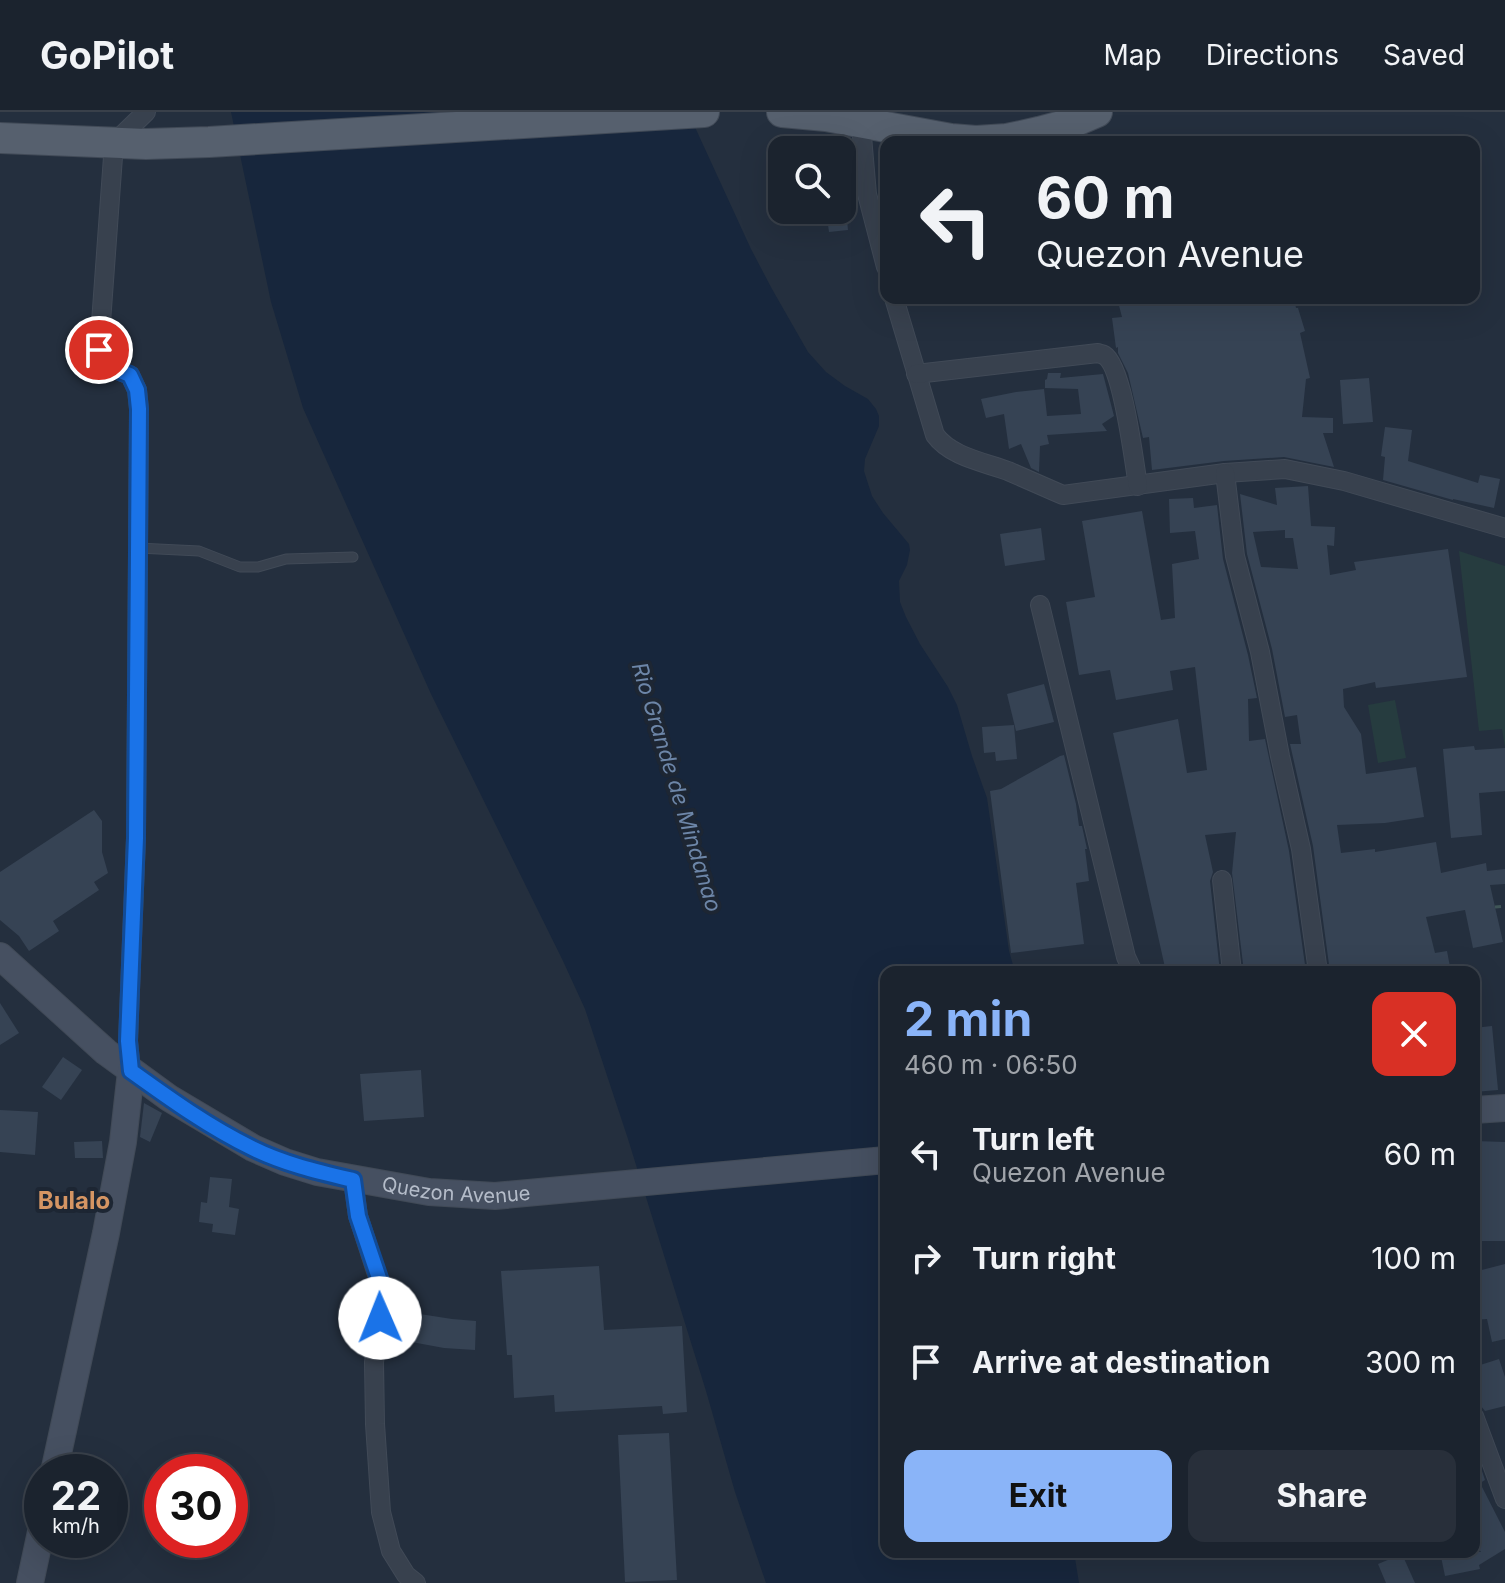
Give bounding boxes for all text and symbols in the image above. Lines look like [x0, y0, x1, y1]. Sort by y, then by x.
text: GoPilot [40, 32, 174, 78]
text: Map [1103, 38, 1162, 72]
text: Directions [1206, 38, 1339, 72]
text: Saved [1383, 38, 1465, 72]
map controls [768, 136, 856, 224]
button: search [768, 136, 856, 224]
text: 60 m [1036, 164, 1175, 232]
icon: left [904, 168, 1008, 272]
text: Quezon Avenue [1036, 232, 1304, 276]
pin [65, 316, 133, 384]
icon: arrive [77, 328, 121, 372]
water label: Rio Grande de Mindanao [627, 659, 727, 915]
text: 2 min [904, 989, 1032, 1048]
button: close [1372, 992, 1456, 1076]
text: 460 m · 06:50 [904, 1049, 1078, 1080]
text: Turn left [972, 1121, 1094, 1157]
icon: left [904, 1132, 948, 1176]
text: 60 m [1384, 1136, 1456, 1172]
text: Quezon Avenue [972, 1157, 1166, 1188]
street label: Quezon Avenue [380, 1172, 531, 1208]
district label: Bulalo [38, 1186, 110, 1215]
icon: right [904, 1236, 948, 1280]
text: Turn right [972, 1240, 1116, 1276]
text: 100 m [1371, 1240, 1456, 1276]
position arrow [338, 1276, 422, 1360]
icon: arrive [904, 1340, 948, 1384]
text: Arrive at destination [972, 1344, 1270, 1380]
text: 300 m [1365, 1344, 1456, 1380]
button: Exit [904, 1450, 1172, 1542]
button: Share [1188, 1450, 1456, 1542]
speed limit sign: 30 [144, 1454, 248, 1558]
text: 22 [51, 1471, 101, 1520]
text: km/h [52, 1514, 100, 1538]

